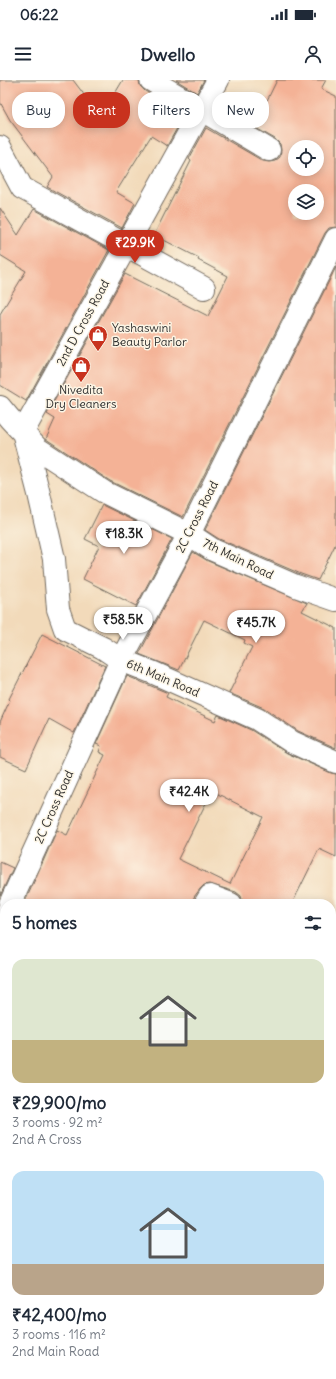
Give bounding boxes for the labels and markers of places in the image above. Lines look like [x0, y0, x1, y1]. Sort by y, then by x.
pin: ₹29.9K [102, 230, 168, 264]
place label: Yashaswini Beauty Parlor [112, 320, 187, 349]
shop icon: Yashaswini Beauty Parlor [87, 324, 109, 352]
shop icon: Nivedita Dry Cleaners [70, 355, 92, 383]
place label: Nivedita Dry Cleaners [46, 382, 116, 411]
pin: ₹18.3K [91, 521, 157, 555]
pin: ₹58.5K [90, 607, 156, 641]
pin: ₹45.7K [223, 610, 289, 644]
pin: ₹42.4K [156, 779, 222, 813]

